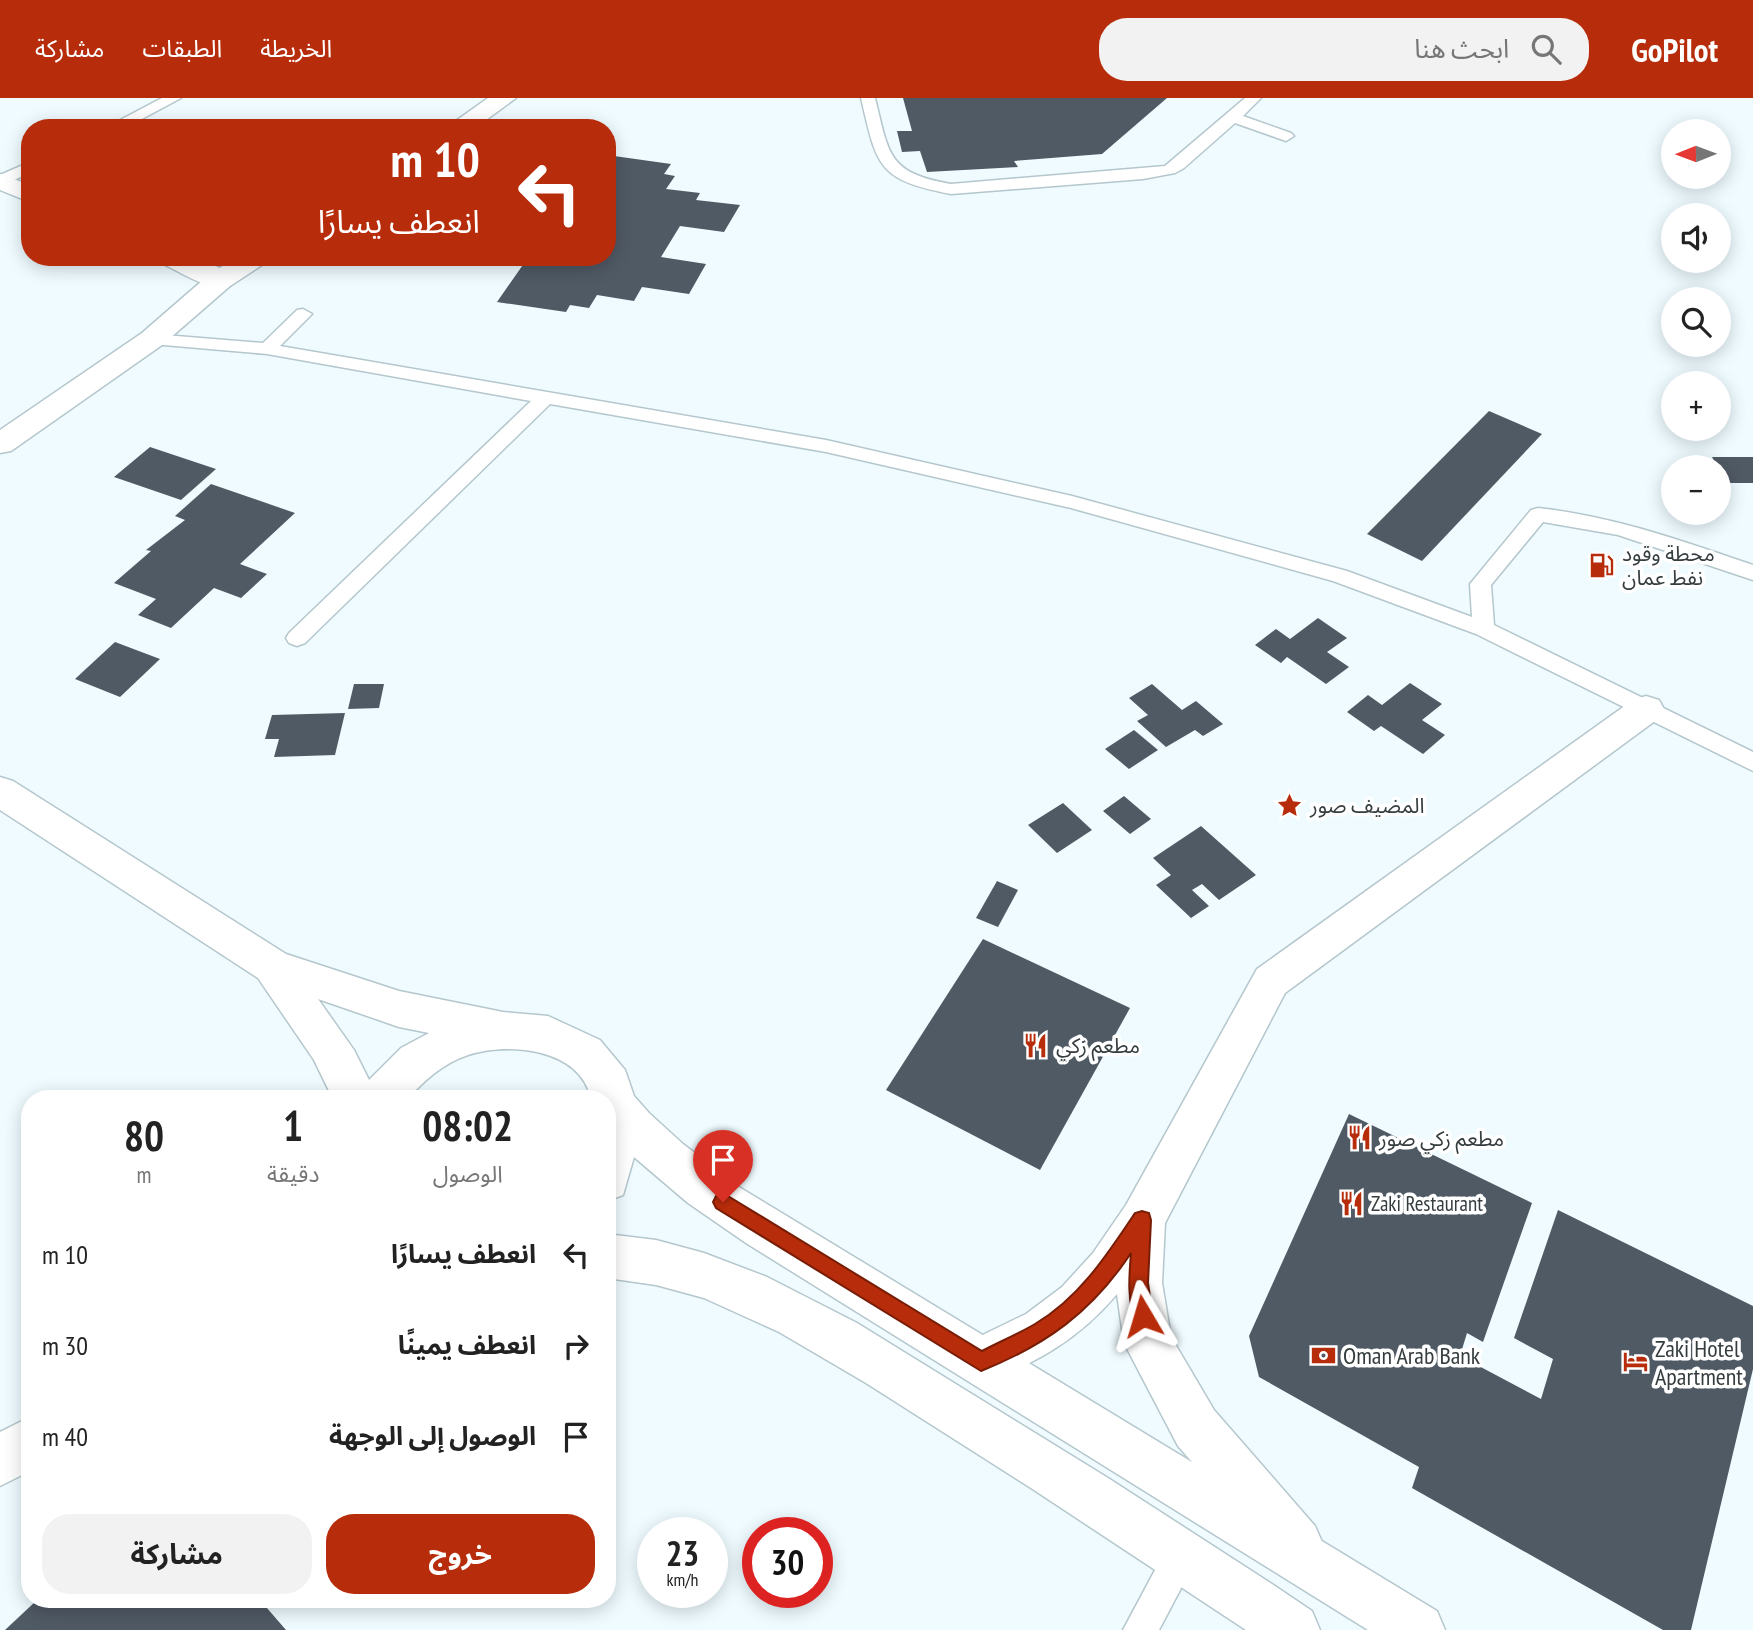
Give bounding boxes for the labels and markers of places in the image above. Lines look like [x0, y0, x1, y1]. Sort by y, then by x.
place label: محطة وقود نفط عمان [1622, 540, 1715, 591]
fuel station icon: محطة وقود نفط عمان [1588, 551, 1616, 579]
place icon: المضيف صور [1276, 791, 1304, 819]
place label: المضيف صور [1309, 792, 1424, 819]
restaurant icon: مطعم زكي [1022, 1031, 1050, 1059]
place label: مطعم زكي [1056, 1032, 1140, 1061]
restaurant icon: مطعم زكي صور [1345, 1124, 1373, 1152]
place label: مطعم زكي صور [1378, 1125, 1504, 1154]
pin [693, 1130, 753, 1202]
restaurant icon: Zaki Restaurant [1337, 1189, 1365, 1217]
place label: Zaki Restaurant [1371, 1190, 1483, 1217]
place label: Zaki Hotel Apartment [1655, 1333, 1743, 1392]
place label: Oman Arab Bank [1343, 1340, 1481, 1371]
bank icon: Oman Arab Bank [1309, 1341, 1337, 1369]
hotel icon: Zaki Hotel Apartment [1621, 1348, 1649, 1376]

